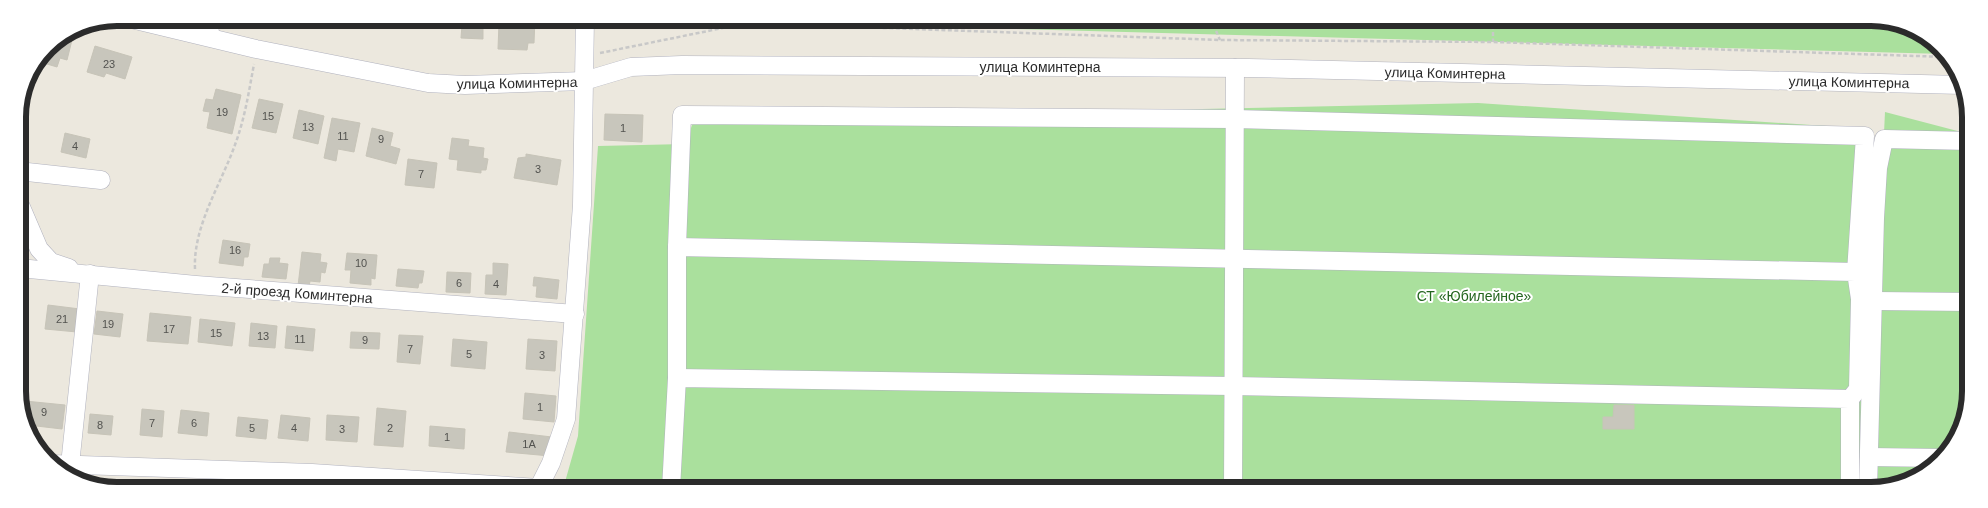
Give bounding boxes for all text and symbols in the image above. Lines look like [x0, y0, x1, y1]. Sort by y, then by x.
house number: 23 [103, 58, 115, 70]
street label: улица Коминтерна [980, 59, 1101, 75]
street label: улица Коминтерна [1384, 64, 1506, 82]
street label: улица Коминтерна [1788, 73, 1910, 91]
street label: улица Коминтерна [456, 74, 578, 92]
house number: 19 [216, 106, 228, 118]
house number: 15 [262, 110, 274, 122]
house number: 13 [302, 121, 314, 133]
house number: 1 [620, 122, 626, 134]
house number: 11 [337, 130, 349, 142]
house number: 9 [378, 133, 384, 145]
house number: 4 [72, 140, 78, 152]
house number: 3 [535, 163, 541, 175]
house number: 7 [418, 168, 424, 180]
house number: 16 [229, 244, 241, 256]
house number: 10 [355, 257, 367, 269]
house number: 6 [456, 277, 462, 289]
house number: 4 [493, 278, 499, 290]
street label: 2-й проезд Коминтерна [221, 280, 373, 306]
park label: СТ «Юбилейное» [1417, 288, 1532, 304]
house number: 21 [56, 313, 68, 325]
house number: 19 [102, 318, 114, 330]
house number: 17 [163, 323, 175, 335]
house number: 15 [210, 327, 222, 339]
house number: 13 [257, 330, 269, 342]
house number: 11 [294, 333, 306, 345]
house number: 9 [362, 334, 368, 346]
house number: 7 [407, 343, 413, 355]
house number: 5 [466, 348, 472, 360]
house number: 3 [539, 349, 545, 361]
house number: 1 [537, 401, 543, 413]
house number: 9 [41, 406, 47, 418]
house number: 7 [149, 417, 155, 429]
house number: 6 [191, 417, 197, 429]
house number: 8 [97, 419, 103, 431]
house number: 5 [249, 422, 255, 434]
house number: 4 [291, 422, 297, 434]
house number: 2 [387, 422, 393, 434]
house number: 3 [339, 423, 345, 435]
house number: 1 [444, 431, 450, 443]
house number: 1А [522, 438, 536, 450]

